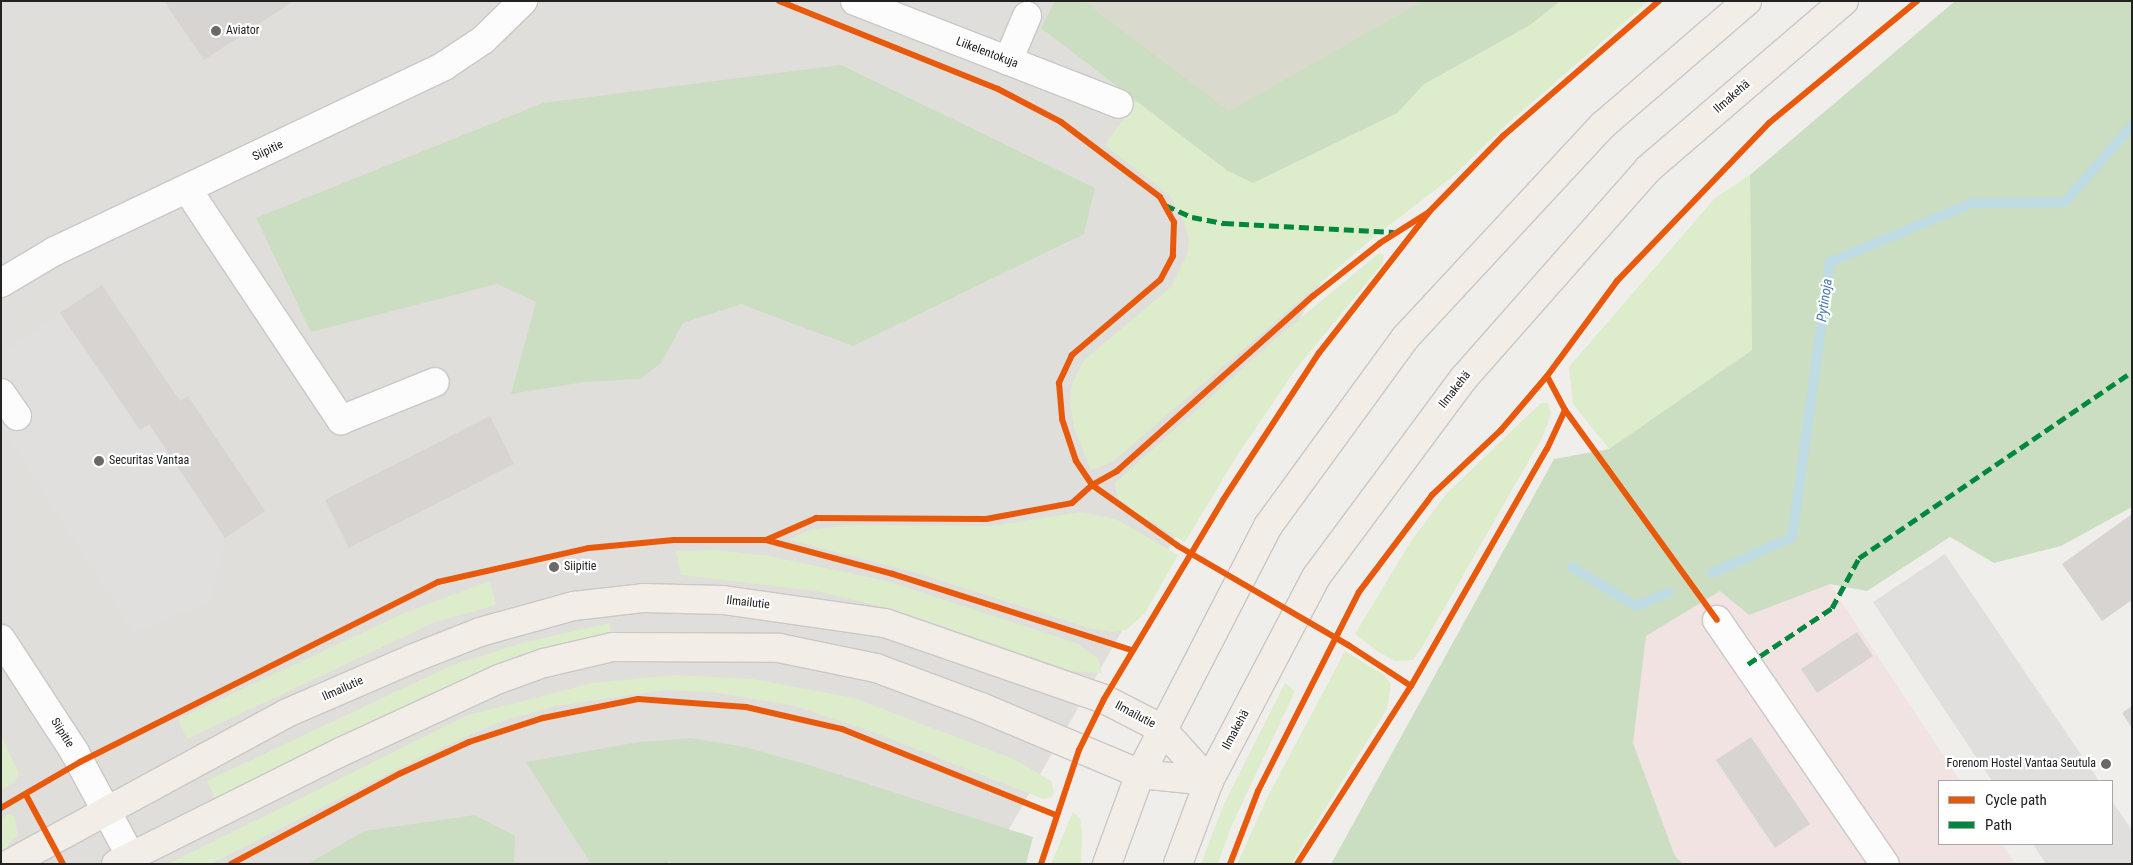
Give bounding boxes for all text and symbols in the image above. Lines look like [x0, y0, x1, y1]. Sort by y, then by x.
place label: Aviator [226, 24, 259, 38]
marker: Aviator [210, 25, 222, 37]
street label: Liikelentokuja [954, 35, 1020, 71]
street label: Ilmakehä [1711, 77, 1753, 117]
street label: Siipitie [250, 138, 286, 164]
water label: Pytinoja [1813, 277, 1835, 323]
street label: Ilmakehä [1436, 369, 1474, 411]
place label: Securitas Vantaa [109, 454, 189, 468]
marker: Securitas Vantaa [93, 455, 105, 467]
place label: Siipitie [564, 560, 596, 574]
marker: Siipitie [548, 561, 560, 573]
street label: Ilmailutie [725, 594, 771, 612]
street label: Ilmailutie [320, 674, 366, 704]
street label: Ilmailutie [1112, 698, 1158, 732]
street label: Ilmakehä [1220, 708, 1252, 752]
street label: Siipitie [47, 715, 77, 751]
place label: Forenom Hostel Vantaa Seutula [1947, 757, 2096, 771]
marker: Forenom Hostel Vantaa Seutula [2100, 758, 2112, 770]
legend [1938, 780, 2113, 845]
text: Cycle path [1985, 791, 2047, 809]
text: Path [1985, 816, 2012, 834]

